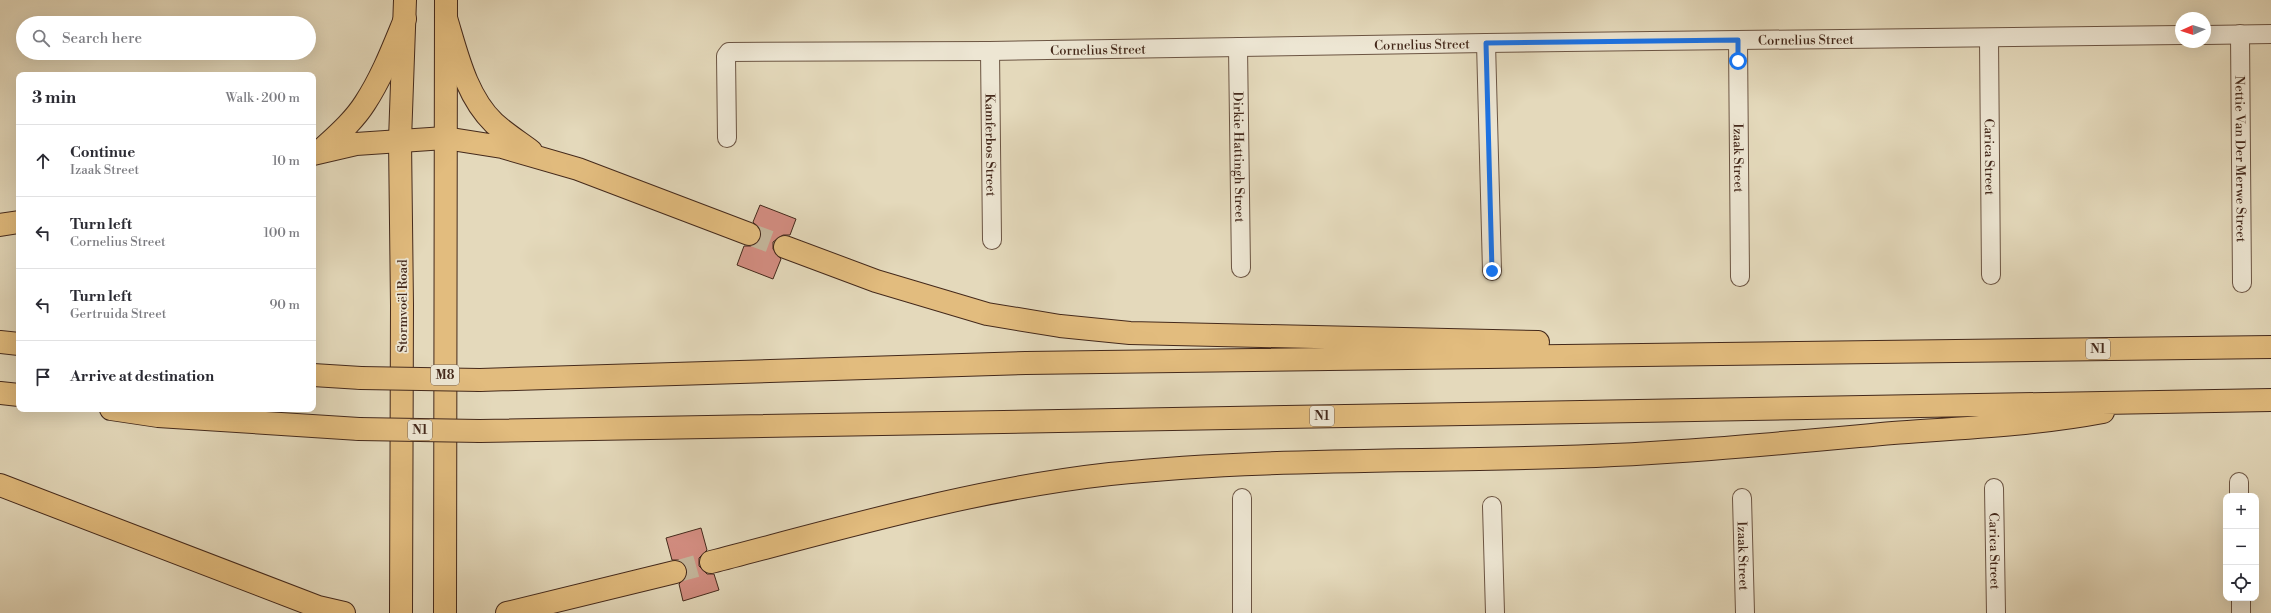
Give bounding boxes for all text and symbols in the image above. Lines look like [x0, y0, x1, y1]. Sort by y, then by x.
north arrow [2175, 12, 2211, 48]
search box [16, 16, 316, 60]
icon: search [30, 27, 52, 49]
text: Search here [62, 29, 142, 48]
street label: Cornelius Street [1758, 32, 1854, 49]
street label: Cornelius Street [1374, 36, 1470, 54]
street label: Cornelius Street [1050, 41, 1146, 59]
route start [1729, 52, 1747, 70]
street label: Nettie Van Der Merwe Street [2231, 76, 2249, 243]
text: 3 min [32, 87, 76, 109]
text: Walk · 200 m [226, 90, 300, 106]
street label: Dirkie Hattingh Street [1230, 91, 1247, 223]
street label: Kamferbos Street [981, 93, 999, 197]
street label: Carica Street [1981, 118, 1997, 196]
street label: Izaak Street [1730, 123, 1746, 193]
text: Continue [70, 143, 135, 162]
icon: ahead [32, 150, 54, 172]
text: 10 m [272, 153, 300, 169]
text: Izaak Street [70, 162, 139, 178]
text: Turn left [70, 215, 132, 234]
icon: left [32, 222, 54, 244]
text: 100 m [264, 225, 300, 241]
text: Cornelius Street [70, 234, 166, 250]
street label: Stormvoël Road [395, 259, 411, 353]
route end [1483, 262, 1501, 280]
text: Turn left [70, 287, 132, 306]
icon: left [32, 294, 54, 316]
text: 90 m [269, 297, 300, 313]
text: Gertruida Street [70, 306, 166, 322]
road number: N1 [2086, 339, 2110, 359]
road number: M8 [431, 365, 459, 385]
icon: arrive [32, 366, 54, 388]
text: Arrive at destination [70, 367, 214, 386]
road number: N1 [1310, 406, 1334, 426]
road number: N1 [408, 420, 432, 440]
map controls [2223, 493, 2259, 601]
button: + [2223, 493, 2259, 529]
street label: Carica Street [1985, 512, 2003, 590]
street label: Izaak Street [1734, 521, 1751, 591]
button: − [2223, 529, 2259, 565]
button: locate [2223, 565, 2259, 601]

